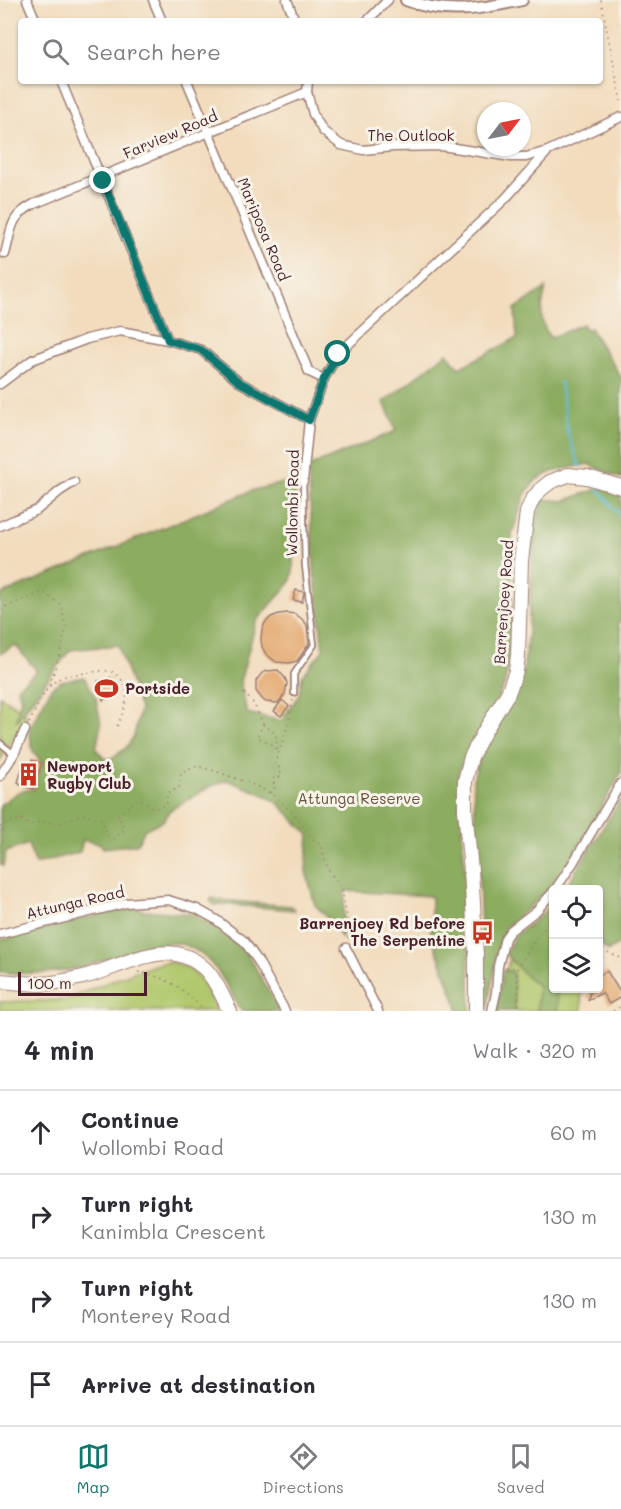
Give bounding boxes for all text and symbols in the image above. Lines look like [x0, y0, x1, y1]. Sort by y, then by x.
search box [18, 18, 603, 84]
icon: search [39, 35, 72, 68]
text: Search here [87, 37, 221, 66]
north arrow [477, 102, 531, 156]
street label: Farview Road [120, 105, 220, 163]
street label: The Outlook [367, 125, 455, 145]
route end [89, 167, 115, 193]
street label: Mariposa Road [233, 174, 295, 284]
route start [324, 340, 350, 366]
street label: Wollombi Road [281, 449, 303, 557]
street label: Barrenjoey Road [489, 539, 517, 665]
sports icon: Portside [94, 675, 120, 701]
place label: Portside [125, 678, 190, 698]
place label: Newport Rugby Club [47, 756, 131, 793]
building icon: Newport Rugby Club [16, 762, 42, 788]
park label: Attunga Reserve [297, 788, 421, 808]
street label: Attunga Road [24, 881, 126, 923]
map controls [549, 885, 603, 993]
button: locate [549, 885, 603, 939]
place label: Barrenjoey Rd before The Serpentine [299, 913, 465, 950]
bus stop icon: Barrenjoey Rd before The Serpentine [470, 919, 496, 945]
button: layers [549, 939, 603, 993]
scale bar [18, 969, 147, 996]
text: 100 m [27, 972, 72, 993]
text: 4 min [24, 1033, 94, 1067]
text: Walk · 320 m [472, 1037, 597, 1063]
text: Continue [81, 1105, 179, 1134]
icon: ahead [24, 1116, 57, 1149]
text: 60 m [550, 1119, 597, 1145]
text: Wollombi Road [81, 1134, 223, 1160]
text: Turn right [81, 1189, 193, 1218]
icon: right [24, 1200, 57, 1233]
text: 130 m [542, 1203, 597, 1229]
text: Kanimbla Crescent [81, 1218, 266, 1244]
text: Turn right [81, 1273, 193, 1302]
icon: right [24, 1284, 57, 1317]
text: 130 m [542, 1287, 597, 1313]
text: Monterey Road [81, 1302, 230, 1328]
icon: arrive [24, 1368, 57, 1401]
text: Arrive at destination [81, 1370, 316, 1399]
tab: Map [77, 1440, 110, 1497]
tab: Directions [263, 1440, 344, 1497]
tab: Saved [497, 1440, 544, 1497]

